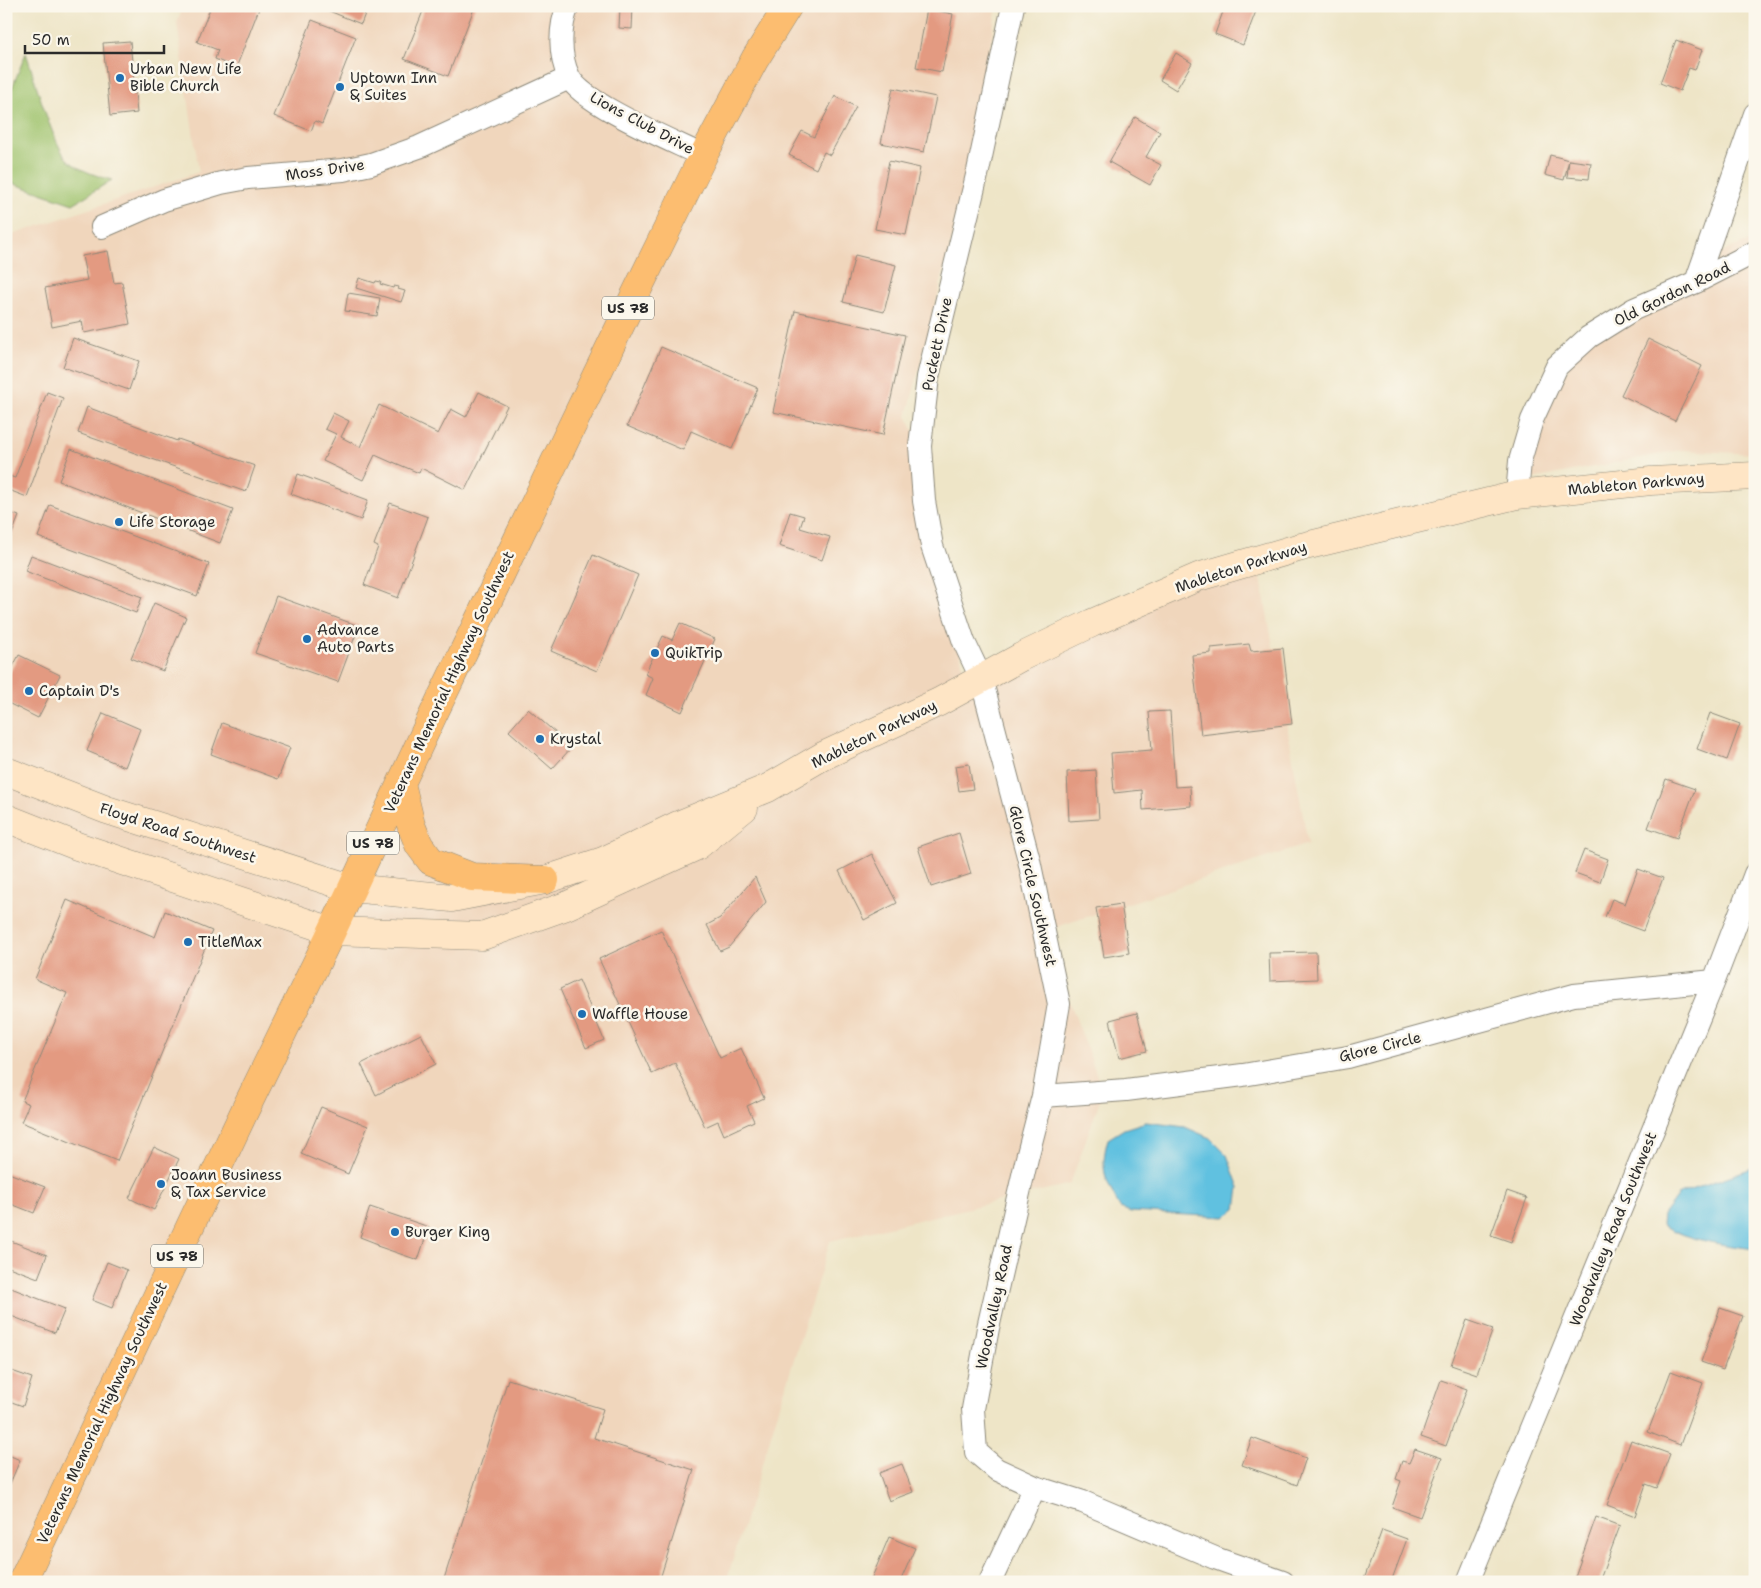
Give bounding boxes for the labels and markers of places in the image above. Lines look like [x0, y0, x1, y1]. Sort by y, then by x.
place label: Urban New Life Bible Church [130, 59, 242, 96]
place label: Uptown Inn & Suites [350, 68, 437, 105]
marker: Urban New Life Bible Church [114, 72, 126, 84]
marker: Uptown Inn & Suites [334, 81, 346, 93]
place label: Life Storage [129, 512, 215, 532]
marker: Life Storage [113, 516, 125, 528]
place label: Advance Auto Parts [317, 620, 394, 657]
marker: Advance Auto Parts [301, 633, 313, 645]
place label: QuikTrip [665, 643, 723, 663]
marker: QuikTrip [649, 647, 661, 659]
place label: Captain D's [39, 681, 120, 701]
marker: Captain D's [23, 685, 35, 697]
place label: Krystal [550, 729, 602, 749]
marker: Krystal [534, 733, 546, 745]
place label: TitleMax [198, 932, 262, 952]
marker: TitleMax [182, 936, 194, 948]
place label: Waffle House [592, 1004, 688, 1024]
marker: Waffle House [576, 1008, 588, 1020]
place label: Joann Business & Tax Service [171, 1165, 282, 1202]
marker: Joann Business & Tax Service [155, 1178, 167, 1190]
place label: Burger King [405, 1222, 490, 1242]
marker: Burger King [389, 1226, 401, 1238]

